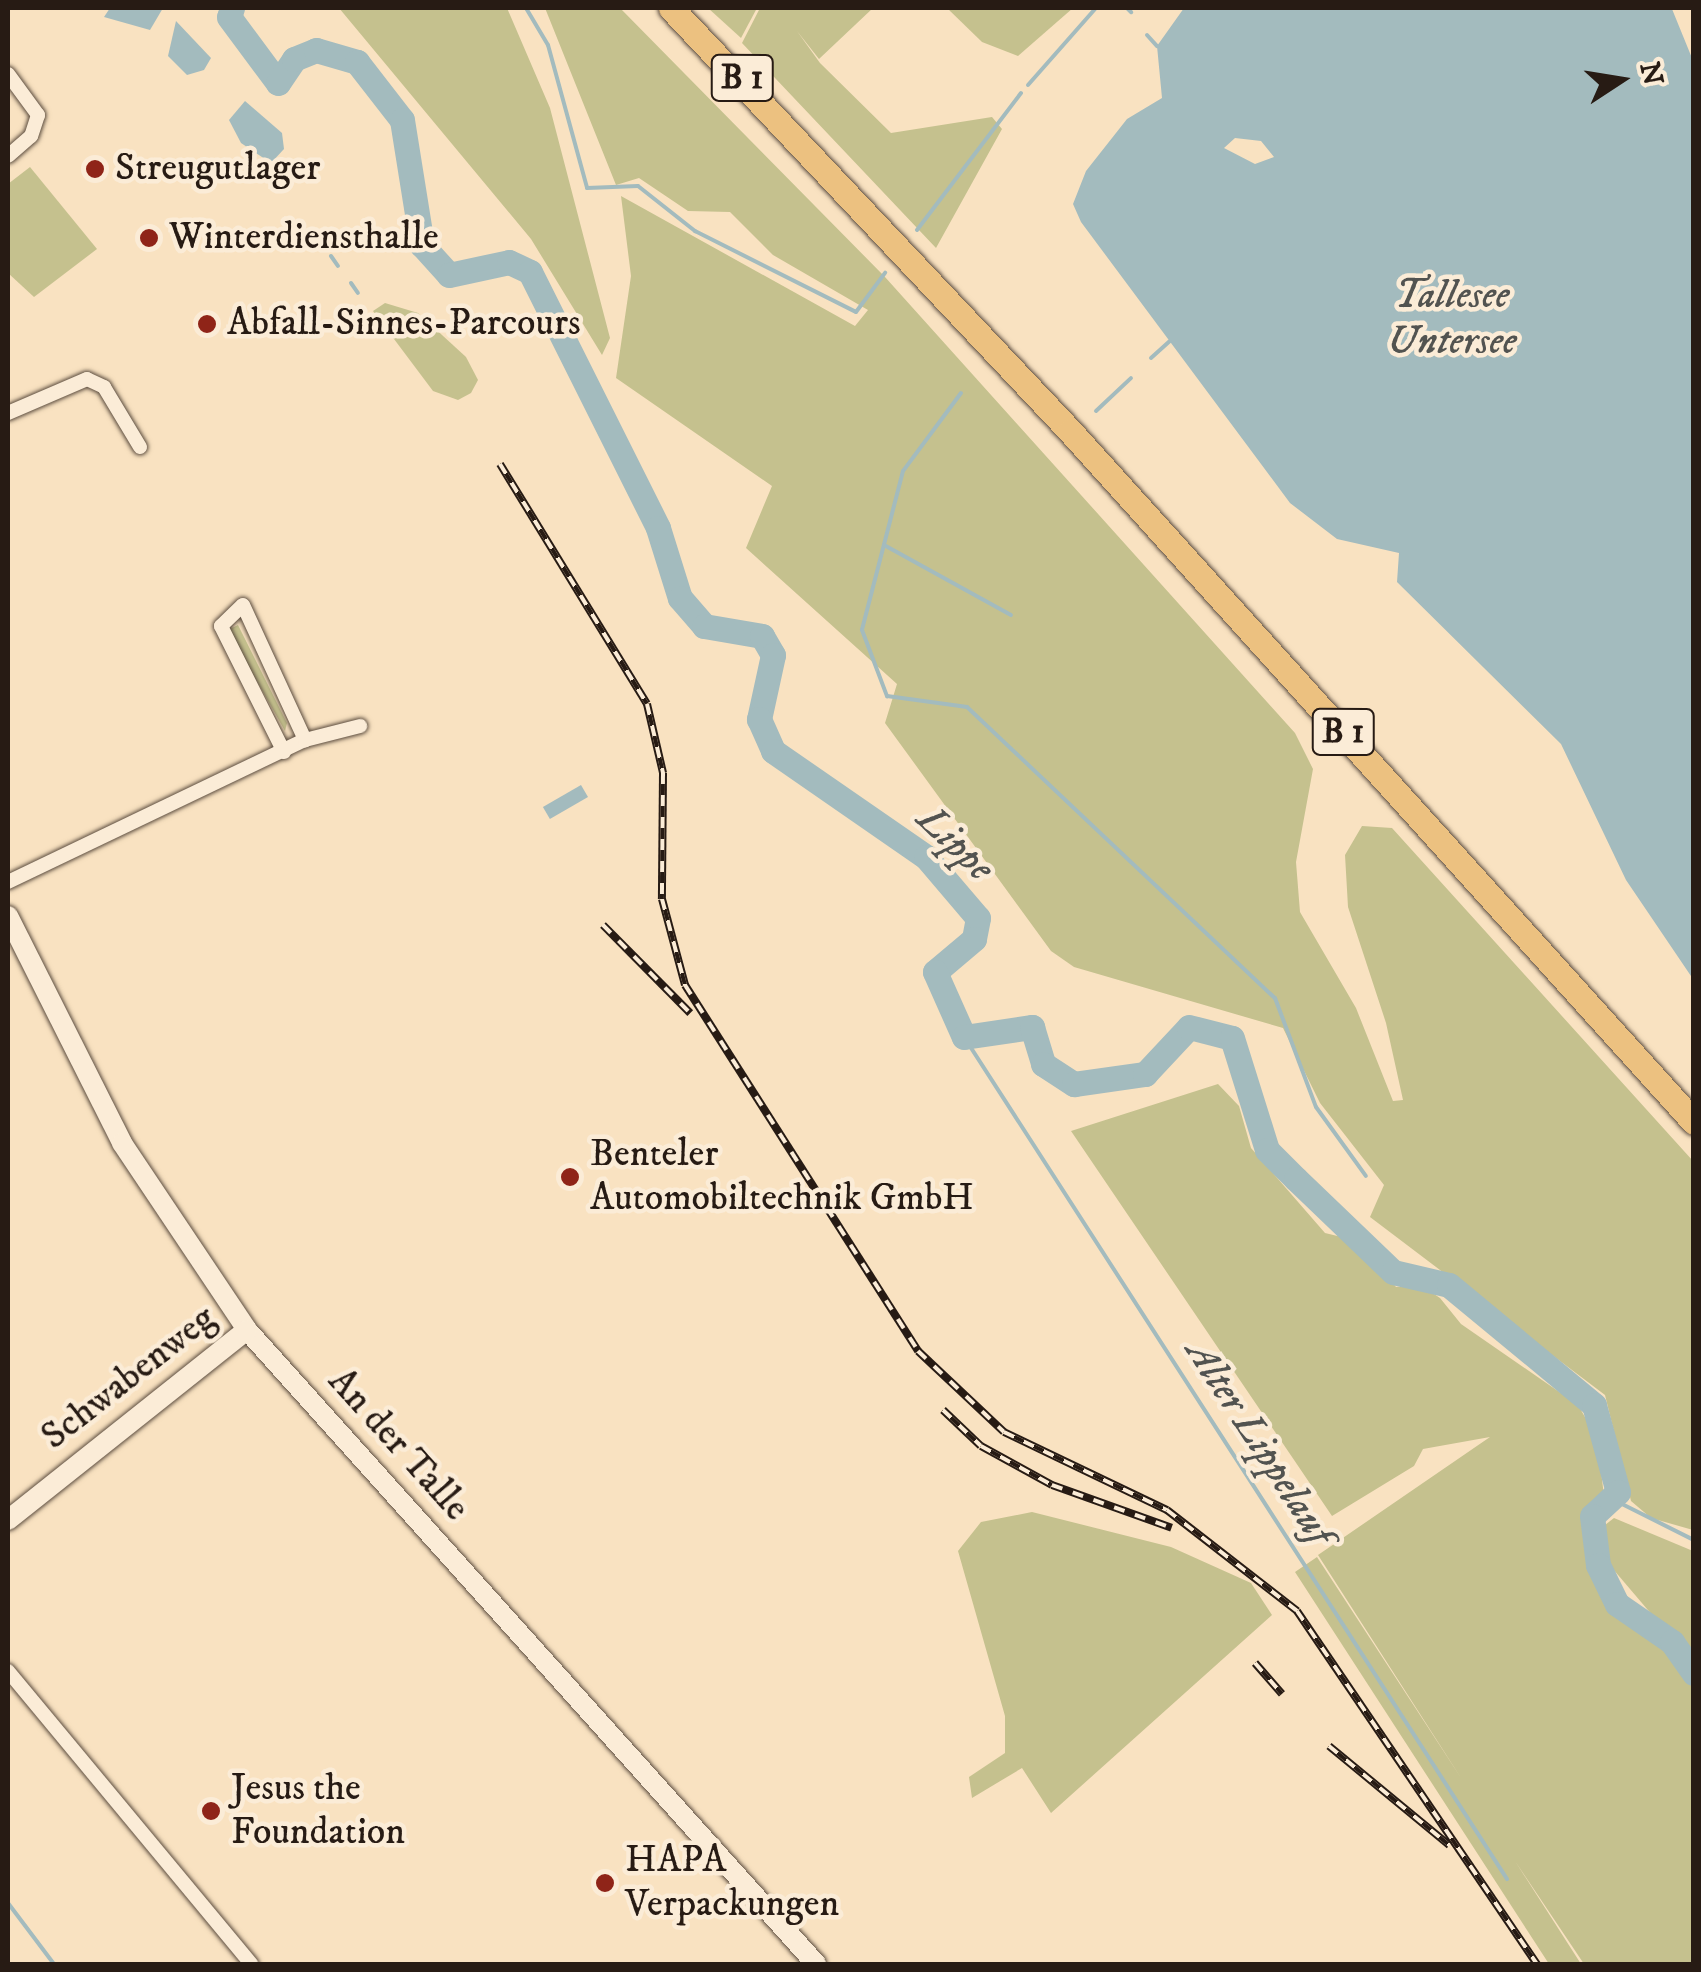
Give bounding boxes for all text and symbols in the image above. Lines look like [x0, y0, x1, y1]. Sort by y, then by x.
north arrow [1571, 30, 1671, 130]
road number: B 1 [710, 48, 774, 108]
text: N [1631, 59, 1670, 89]
place label: Streugutlager [115, 146, 320, 192]
marker: Streugutlager [84, 158, 106, 180]
place label: Winterdiensthalle [169, 215, 439, 261]
marker: Winterdiensthalle [138, 227, 160, 249]
water label: Tallesee Untersee [1387, 272, 1517, 366]
place label: Abfall-Sinnes-Parcours [227, 301, 581, 347]
marker: Abfall-Sinnes-Parcours [196, 313, 218, 335]
road number: B 1 [1310, 702, 1376, 762]
water label: Lippe [907, 796, 1003, 892]
place label: Benteler Automobiltechnik GmbH [590, 1132, 974, 1222]
marker: Benteler Automobiltechnik GmbH [559, 1166, 581, 1188]
street label: Schwabenweg [33, 1296, 225, 1460]
water label: Alter Lippelauf [1175, 1331, 1343, 1555]
street label: An der Talle [318, 1359, 478, 1531]
place label: Jesus the Foundation [231, 1766, 405, 1856]
marker: Jesus the Foundation [200, 1800, 222, 1822]
place label: HAPA Verpackungen [625, 1838, 839, 1928]
marker: HAPA Verpackungen [594, 1872, 616, 1894]

